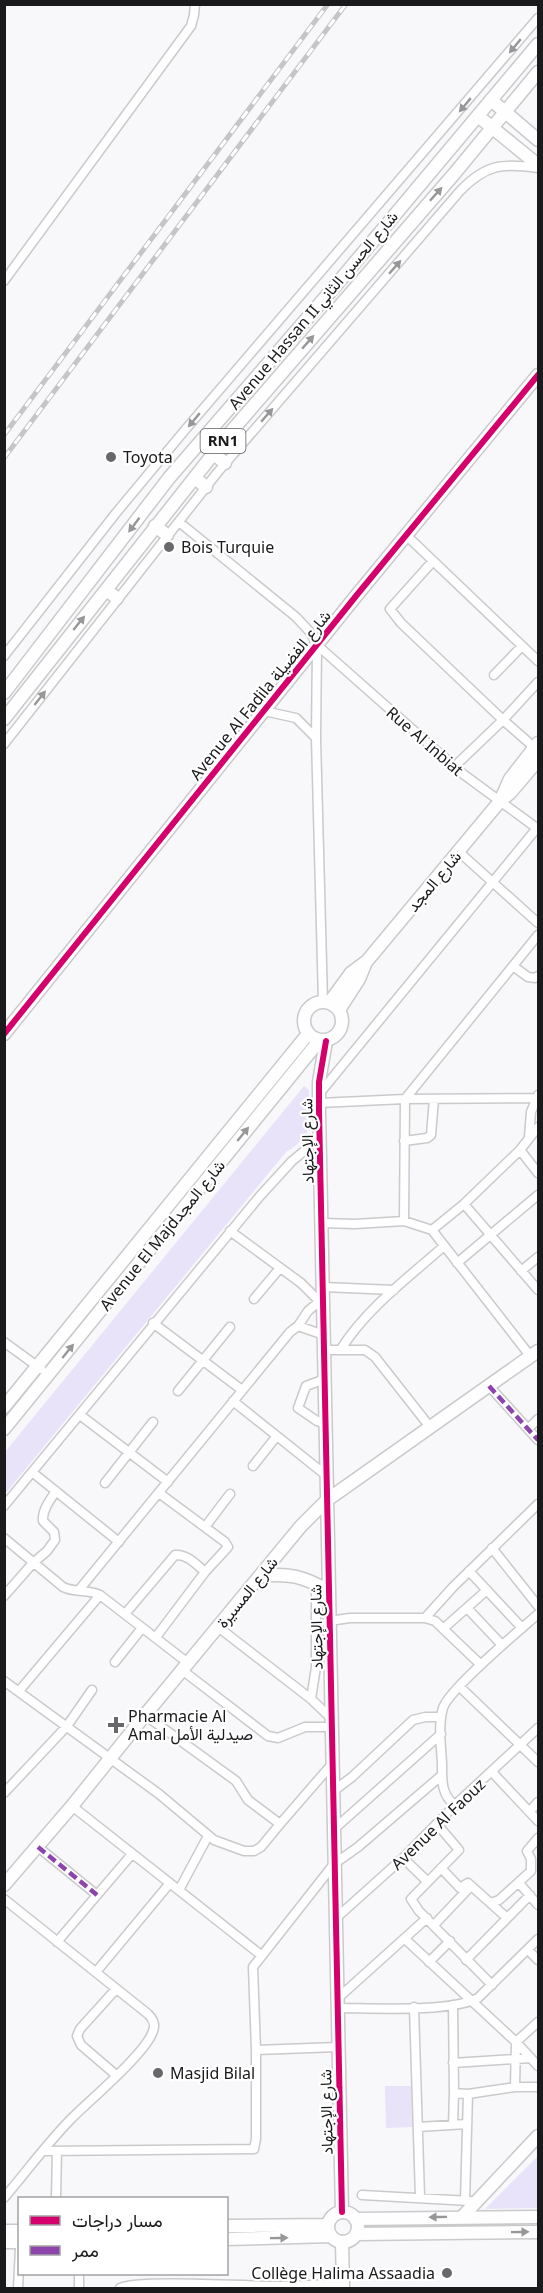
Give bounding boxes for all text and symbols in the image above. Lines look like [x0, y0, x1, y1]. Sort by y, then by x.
one-way arrow [509, 38, 522, 53]
one-way arrow [458, 97, 471, 113]
one-way arrow [429, 187, 442, 202]
street label: Avenue Hassan II شارع الحسن الثاني [223, 206, 405, 416]
one-way arrow [388, 259, 401, 275]
one-way arrow [301, 335, 314, 350]
one-way arrow [260, 408, 273, 423]
one-way arrow [188, 412, 201, 427]
road number: RN1 [200, 429, 246, 453]
place label: Toyota [123, 446, 173, 468]
marker: Toyota [104, 450, 118, 464]
one-way arrow [127, 517, 140, 533]
place label: Bois Turquie [181, 536, 274, 558]
marker: Bois Turquie [162, 540, 176, 554]
street label: Avenue Al Fadila شارع الفضيلة [184, 605, 336, 785]
one-way arrow [73, 615, 86, 631]
one-way arrow [34, 690, 47, 706]
street label: Rue Al Inbiat [382, 701, 468, 781]
street label: شارع المجد [402, 846, 467, 917]
street label: شارع الإجتهاد [295, 1098, 320, 1184]
one-way arrow [237, 1126, 250, 1142]
street label: Avenue El Majdشارع المجد [94, 1155, 231, 1316]
one-way arrow [61, 1344, 74, 1359]
street label: شارع المسيرة [211, 1552, 283, 1633]
street label: شارع الإجتهاد [304, 1584, 329, 1670]
place label: Pharmacie Al Amal صيدلية الأمل [128, 1705, 253, 1745]
marker: Pharmacie Al Amal صيدلية الأمل [109, 1718, 123, 1732]
street label: Avenue Al Faouz [386, 1773, 490, 1875]
place label: Masjid Bilal [170, 2062, 255, 2084]
marker: Masjid Bilal [151, 2066, 165, 2080]
street label: شارع الإجتهاد [314, 2069, 339, 2155]
legend [18, 2197, 228, 2275]
text: مسار دراجات [72, 2208, 163, 2232]
one-way arrow [429, 2212, 448, 2222]
one-way arrow [511, 2227, 530, 2237]
one-way arrow [269, 2233, 288, 2242]
text: ممر [71, 2238, 99, 2262]
place label: Collège Halima Assaadia [251, 2262, 435, 2284]
marker: Collège Halima Assaadia [440, 2266, 454, 2280]

